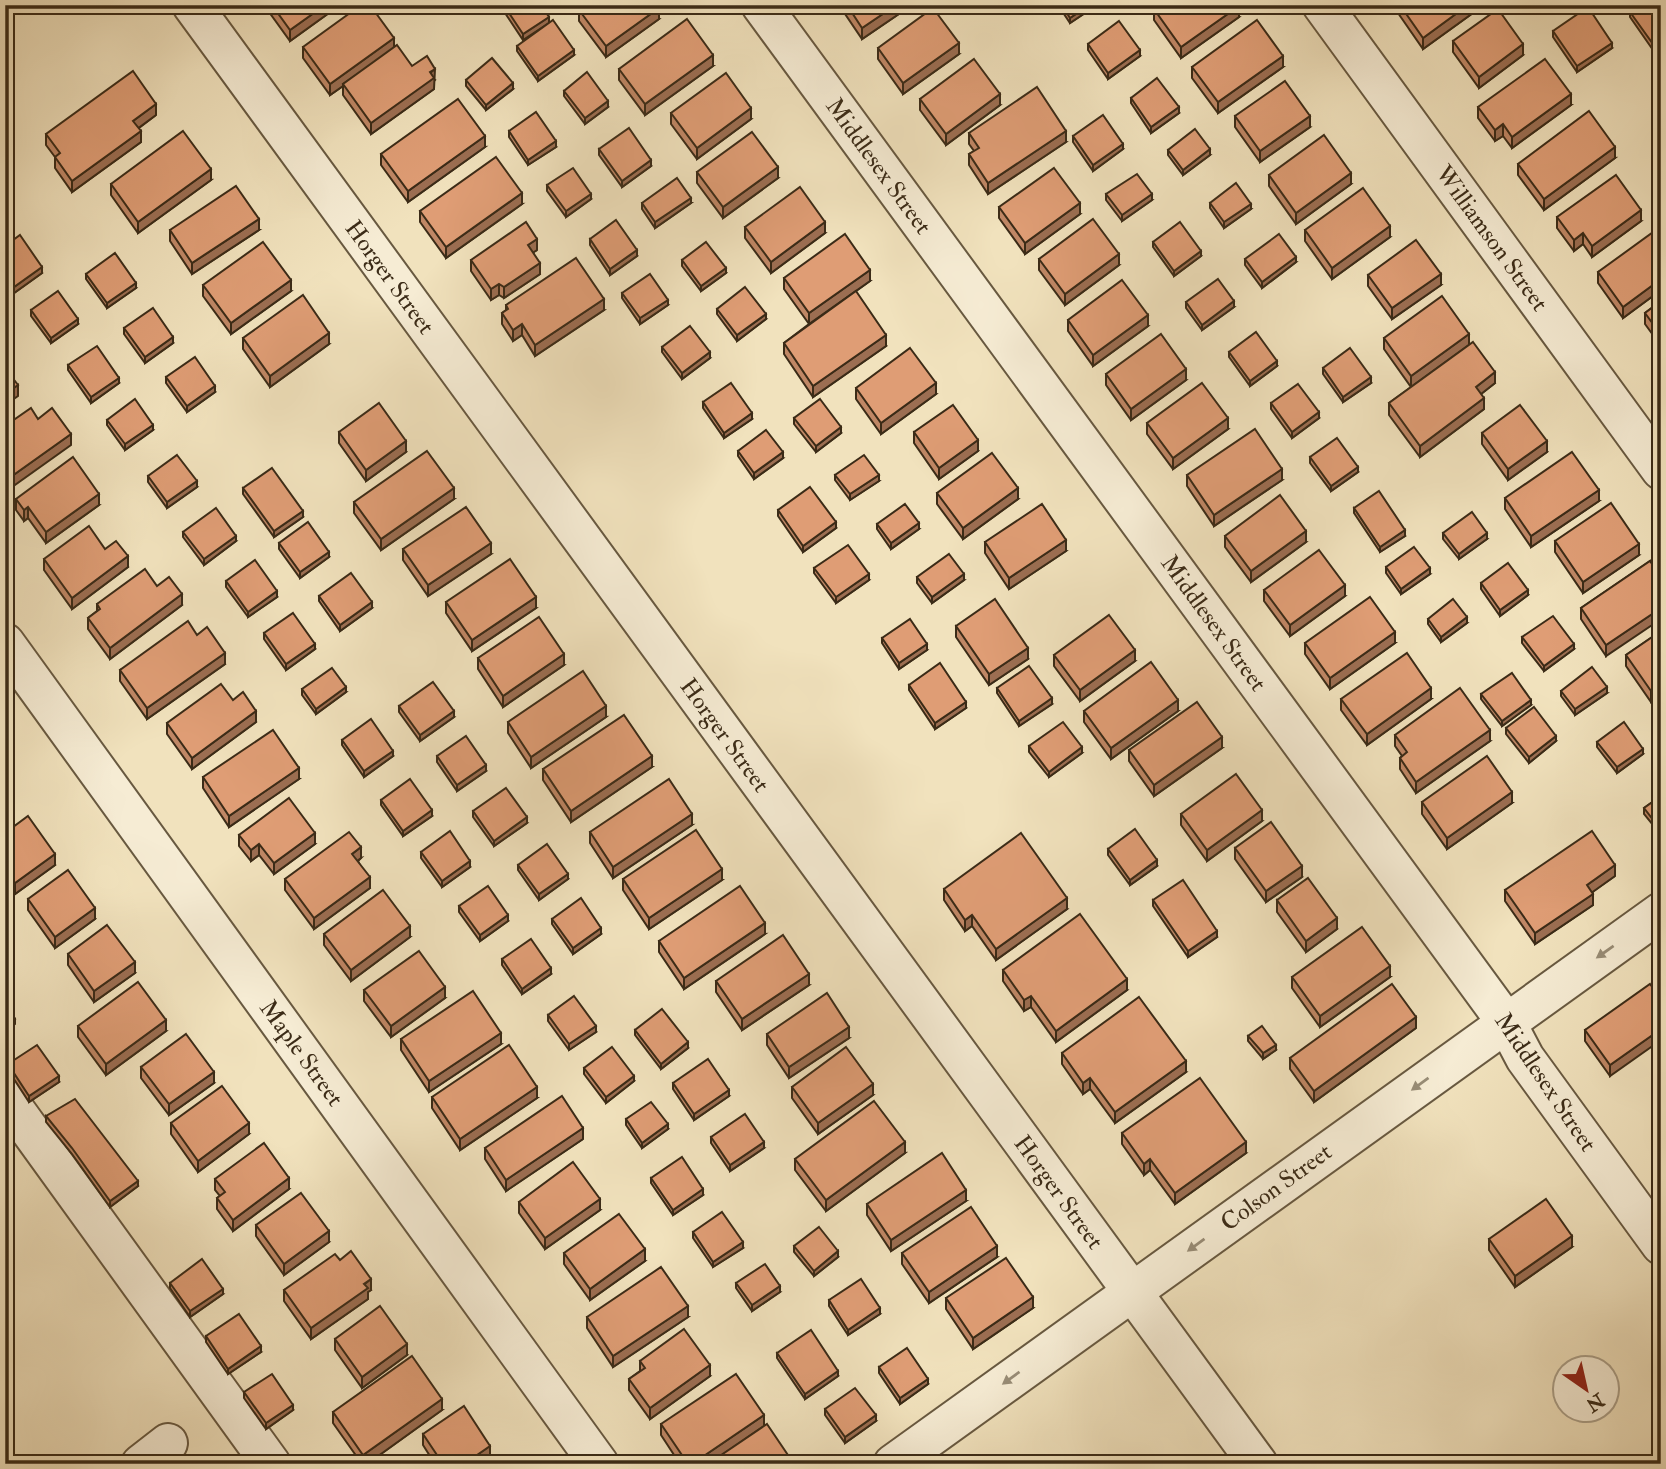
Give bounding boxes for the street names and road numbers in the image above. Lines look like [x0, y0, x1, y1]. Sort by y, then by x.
street label: Middlesex Street [819, 92, 939, 241]
street label: Williamson Street [1428, 158, 1555, 318]
street label: Horger Street [338, 214, 441, 341]
street label: Middlesex Street [1154, 549, 1274, 698]
street label: Horger Street [673, 672, 776, 799]
street label: Maple Street [253, 994, 351, 1113]
street label: Middlesex Street [1488, 1007, 1604, 1158]
street label: Horger Street [1007, 1129, 1110, 1256]
street label: Colson Street [1215, 1136, 1338, 1238]

